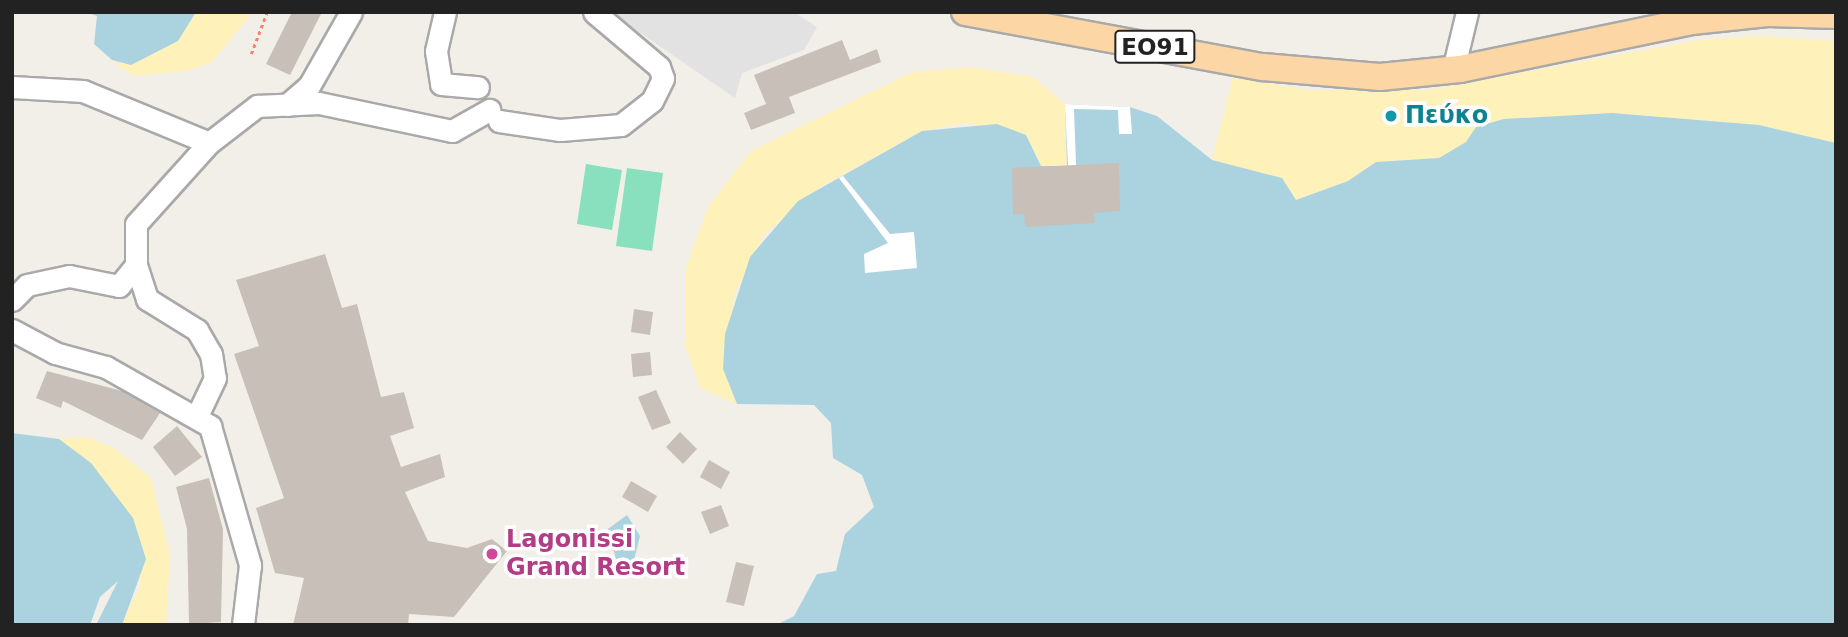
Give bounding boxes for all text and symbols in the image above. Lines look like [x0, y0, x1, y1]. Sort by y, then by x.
road number: ΕΟ91 [1113, 28, 1197, 66]
place label: Πεύκο [1405, 102, 1488, 130]
marker: Πεύκο [1383, 108, 1399, 124]
place label: Lagonissi Grand Resort [506, 526, 685, 582]
marker: Lagonissi Grand Resort [484, 546, 500, 562]

